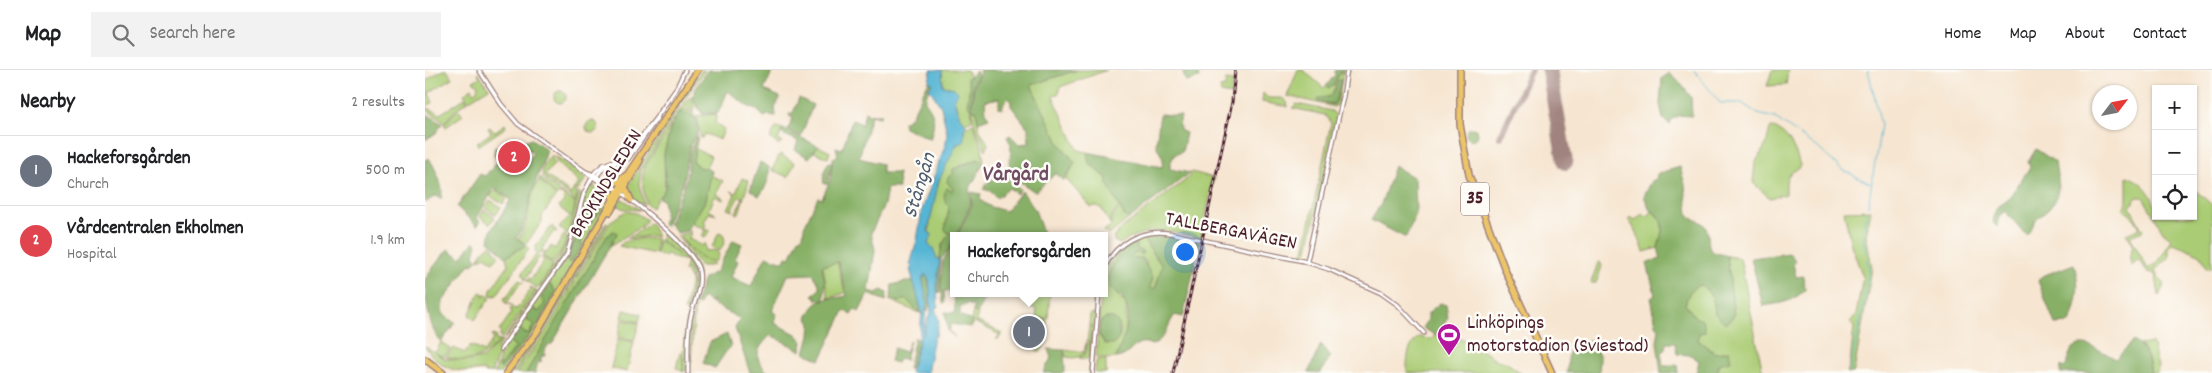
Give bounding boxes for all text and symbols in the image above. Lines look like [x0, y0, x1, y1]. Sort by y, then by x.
search box [91, 12, 441, 57]
text: Map [25, 18, 61, 52]
icon: search [109, 21, 137, 49]
text: Search here [149, 21, 235, 48]
text: Home [1944, 22, 1981, 47]
text: Map [2009, 22, 2037, 47]
text: About [2065, 22, 2105, 47]
text: Contact [2133, 22, 2187, 47]
north arrow [2092, 85, 2137, 130]
map controls [2152, 85, 2197, 220]
button: + [2152, 85, 2197, 130]
text: Nearby [20, 88, 75, 118]
text: 2 results [351, 91, 405, 114]
street label: BROKINDSLEDEN [564, 125, 650, 243]
button: − [2152, 130, 2197, 175]
pin: 2 [498, 138, 530, 176]
text: Hackeforsgården [67, 146, 191, 173]
water label: Stångån [897, 149, 945, 222]
text: 1 [34, 159, 38, 182]
text: 500 m [365, 159, 405, 182]
district label: Vårgård [983, 161, 1049, 191]
text: Church [67, 173, 109, 196]
button: locate [2152, 175, 2197, 220]
road number: 35 [1461, 182, 1489, 216]
street label: TALLBERGAVÄGEN [1163, 206, 1299, 258]
text: Vårdcentralen Ekholmen [67, 216, 244, 243]
text: 2 [33, 229, 40, 252]
text: 1.9 km [370, 229, 405, 252]
popup [950, 232, 1108, 297]
your location [1172, 239, 1198, 265]
text: Hackeforsgården [967, 240, 1091, 267]
text: Hospital [67, 243, 117, 266]
text: Church [967, 267, 1009, 290]
place label: Linköpings motorstadion (Sviestad) [1467, 310, 1648, 361]
pin: 1 [1013, 313, 1045, 351]
sports icon: Linköpings motorstadion (Sviestad) [1436, 322, 1462, 356]

